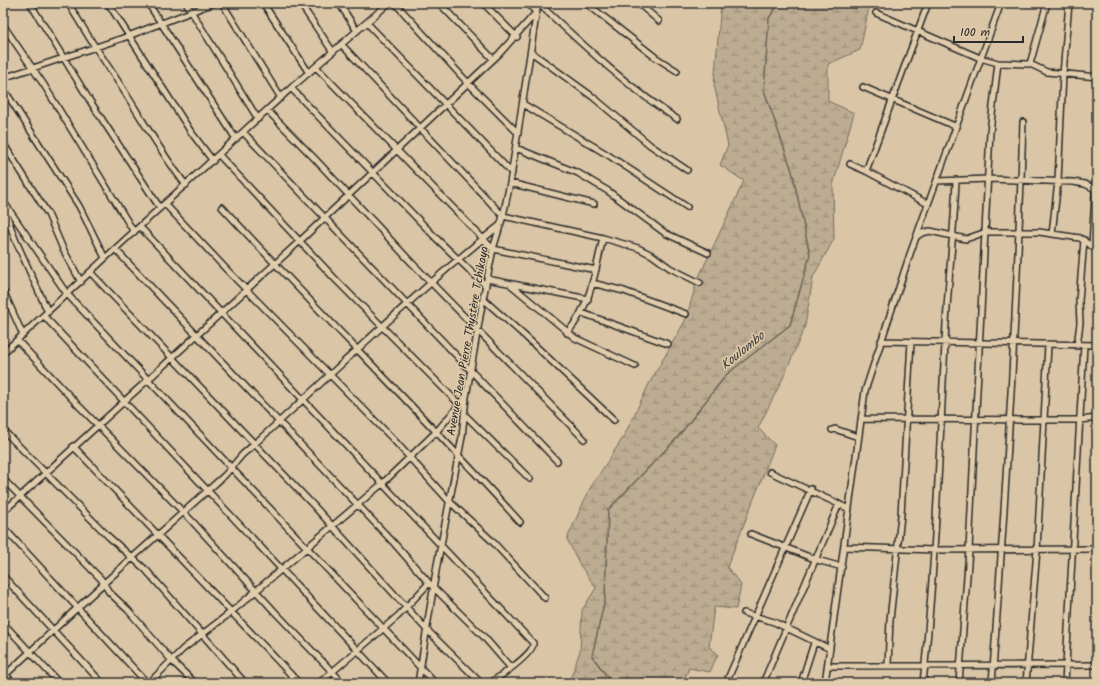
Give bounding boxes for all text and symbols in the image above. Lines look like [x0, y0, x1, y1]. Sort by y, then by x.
scale bar [954, 18, 1023, 44]
text: 100 m [960, 23, 991, 42]
street label: Avenue Jean Pierre Thystère Tchikaya [442, 244, 494, 437]
water label: Koulombo [716, 326, 771, 376]

